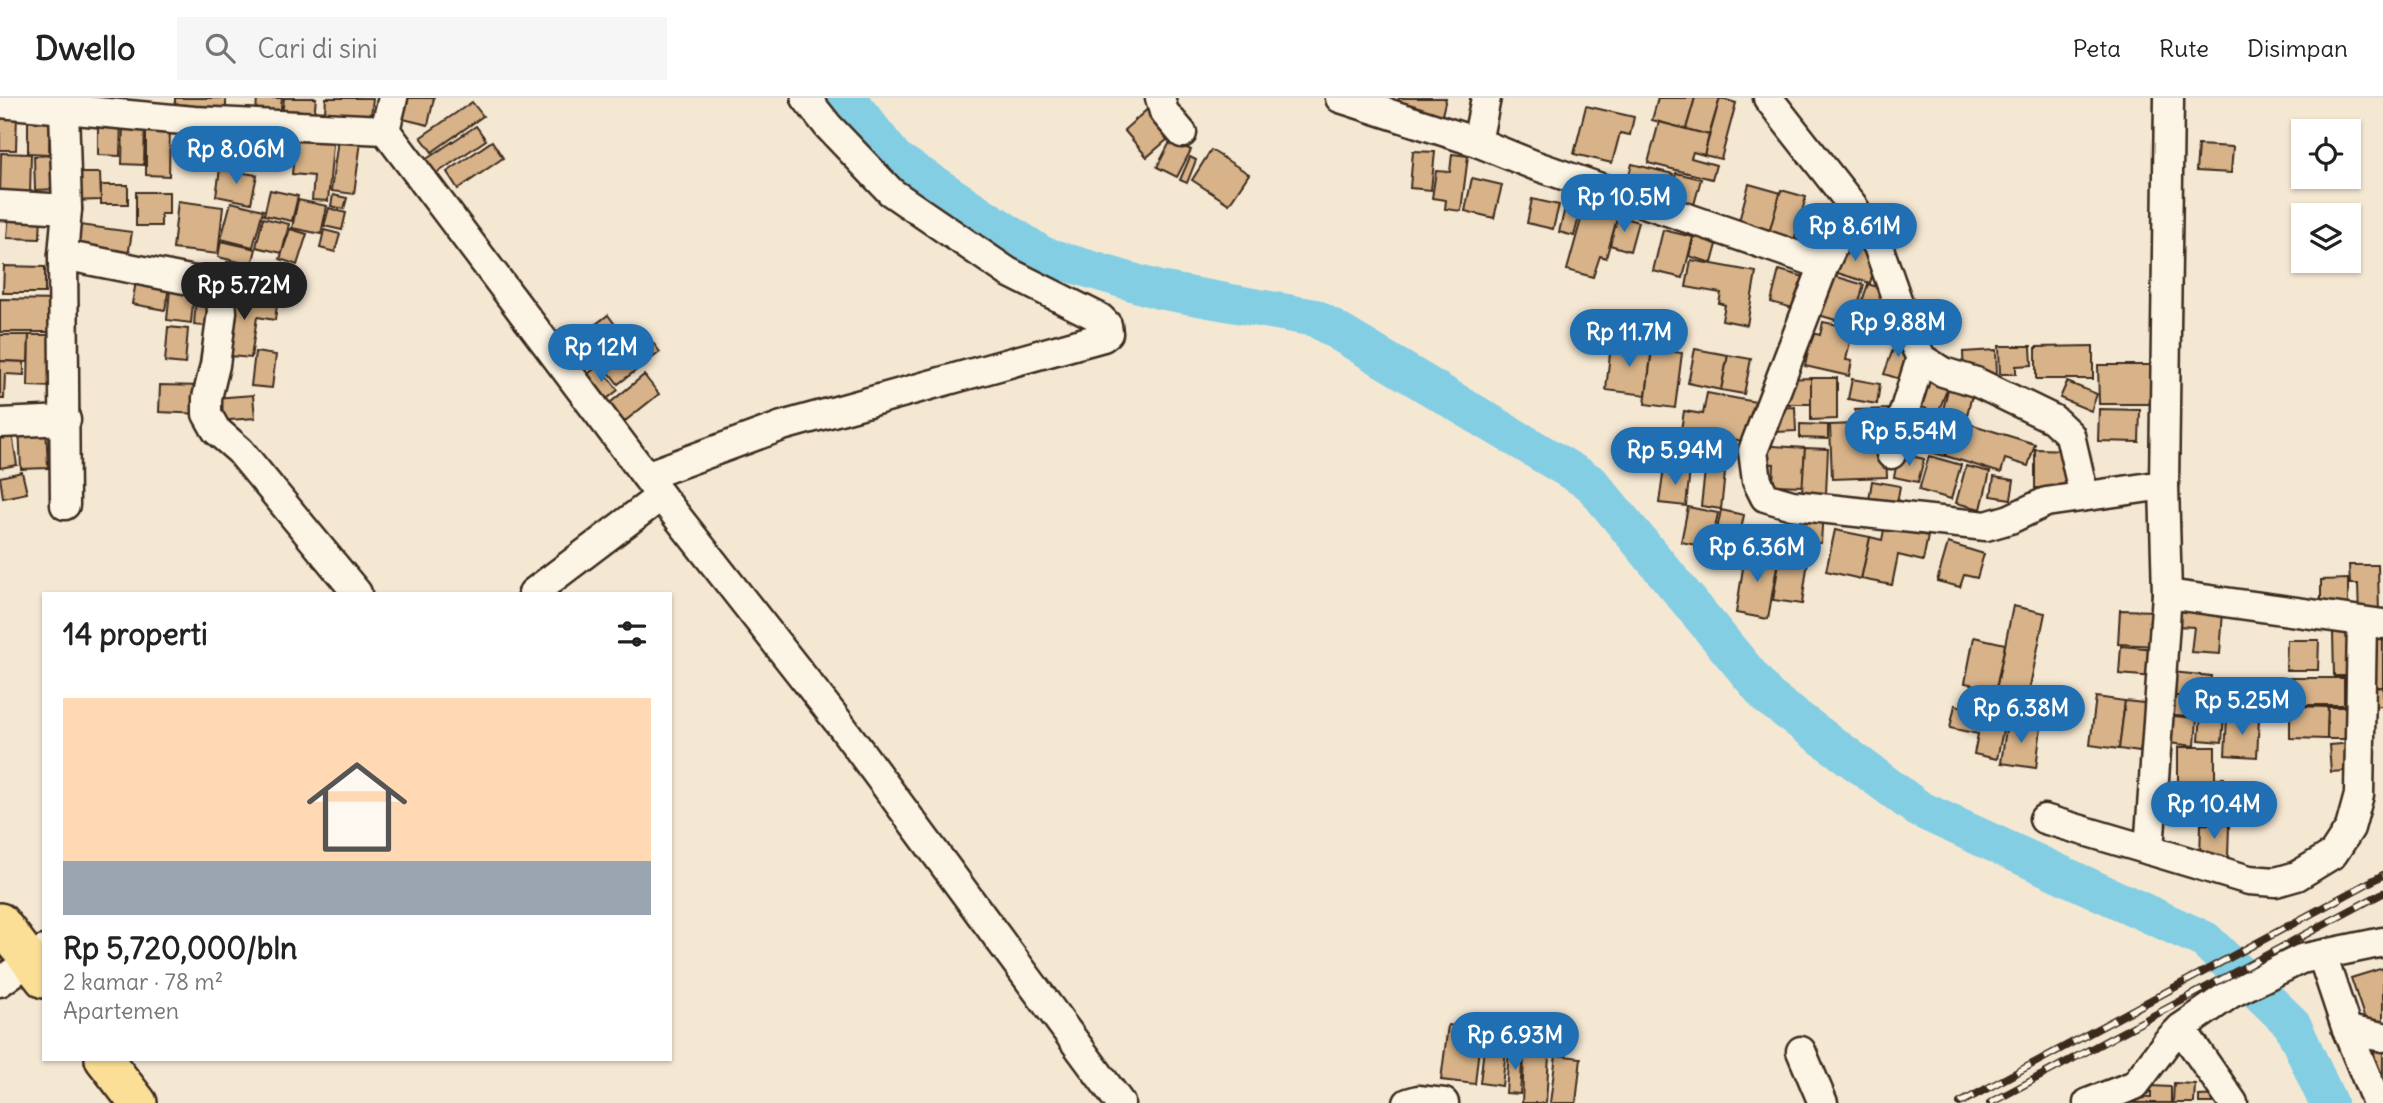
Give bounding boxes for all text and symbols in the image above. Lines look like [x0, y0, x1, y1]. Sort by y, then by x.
search box [177, 17, 667, 80]
text: Dwello [35, 27, 135, 69]
icon: search [201, 29, 239, 67]
text: Cari di sini [257, 32, 378, 65]
text: Peta [2073, 33, 2121, 63]
text: Rute [2159, 33, 2209, 63]
text: Disimpan [2247, 33, 2348, 63]
map controls [2291, 119, 2361, 273]
button: locate [2291, 119, 2361, 189]
pin: Rp 8.06M [164, 126, 308, 186]
text: Rp 8.06M [187, 134, 285, 163]
pin: Rp 10.5M [1552, 174, 1696, 234]
text: Rp 10.5M [1577, 182, 1671, 211]
button: layers [2291, 203, 2361, 273]
pin: Rp 8.61M [1783, 204, 1927, 263]
text: Rp 8.61M [1809, 211, 1901, 240]
pin: Rp 5.72M [172, 262, 316, 322]
text: Rp 5.72M [197, 270, 291, 299]
pin: Rp 9.88M [1826, 300, 1970, 359]
text: Rp 9.88M [1850, 307, 1946, 336]
pin: Rp 11.7M [1557, 310, 1701, 369]
text: Rp 11.7M [1586, 317, 1672, 346]
pin: Rp 12M [544, 324, 658, 384]
text: Rp 12M [564, 332, 638, 361]
pin: Rp 5.54M [1837, 408, 1981, 468]
text: Rp 5.54M [1861, 416, 1957, 445]
pin: Rp 5.94M [1603, 428, 1747, 487]
text: Rp 5.94M [1627, 435, 1723, 464]
pin: Rp 6.36M [1685, 524, 1829, 584]
text: Rp 6.36M [1709, 532, 1805, 561]
text: 14 properti [63, 615, 208, 653]
icon: filters [613, 615, 651, 653]
pin: Rp 5.25M [2170, 678, 2314, 737]
text: Rp 5.25M [2194, 685, 2290, 714]
pin: Rp 6.38M [1949, 686, 2093, 745]
text: Rp 6.38M [1973, 693, 2069, 722]
icon: home [294, 744, 420, 870]
pin: Rp 10.4M [2142, 782, 2286, 841]
text: Rp 10.4M [2167, 789, 2261, 818]
text: Rp 5,720,000/bln [63, 929, 297, 967]
text: 2 kamar · 78 m² [63, 967, 223, 996]
text: Apartemen [63, 996, 179, 1025]
pin: Rp 6.93M [1443, 1012, 1587, 1072]
text: Rp 6.93M [1467, 1020, 1563, 1049]

